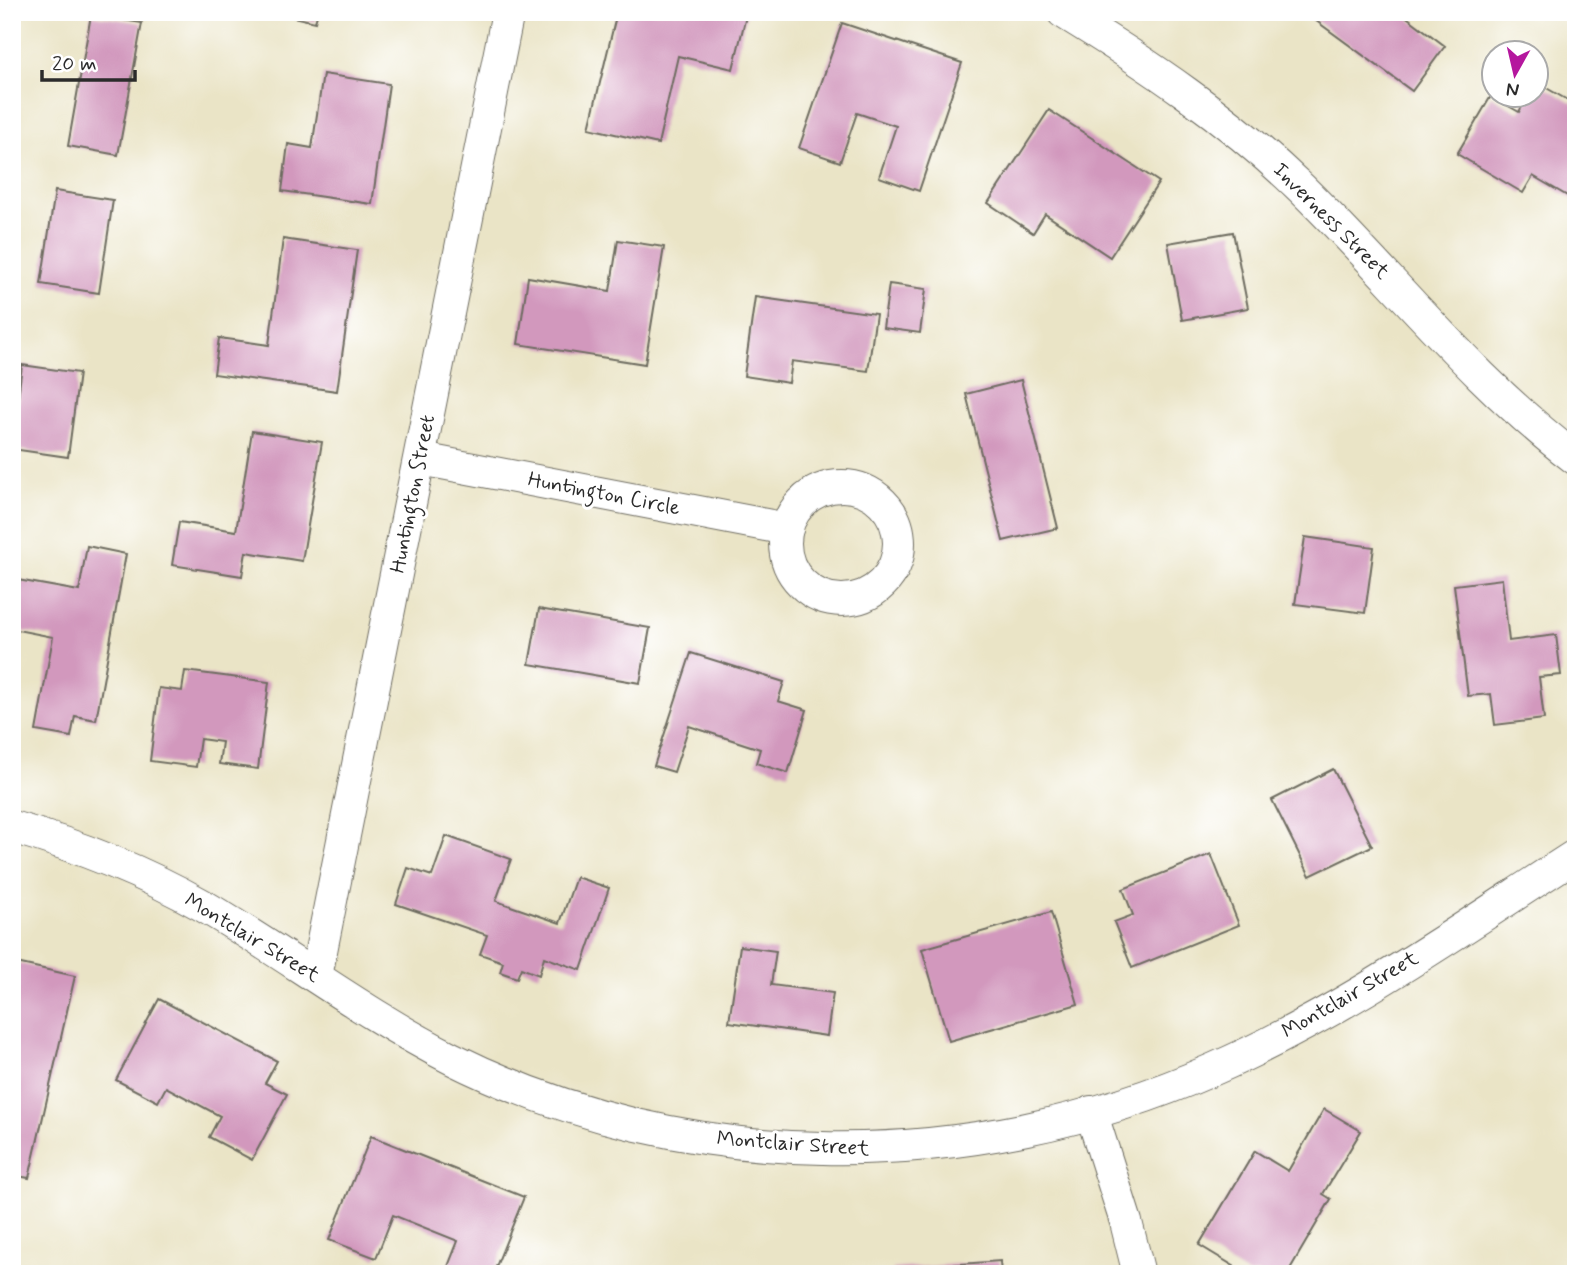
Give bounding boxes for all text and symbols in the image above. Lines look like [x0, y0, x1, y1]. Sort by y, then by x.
scale bar [42, 38, 135, 82]
north arrow [1480, 38, 1550, 108]
text: 20 m [52, 50, 97, 78]
text: N [1505, 76, 1521, 103]
street label: Inverness Street [1266, 156, 1396, 286]
street label: Huntington Street [384, 412, 444, 576]
street label: Huntington Circle [525, 465, 683, 524]
street label: Montclair Street [179, 887, 325, 990]
street label: Montclair Street [1277, 944, 1424, 1045]
street label: Montclair Street [716, 1125, 871, 1163]

